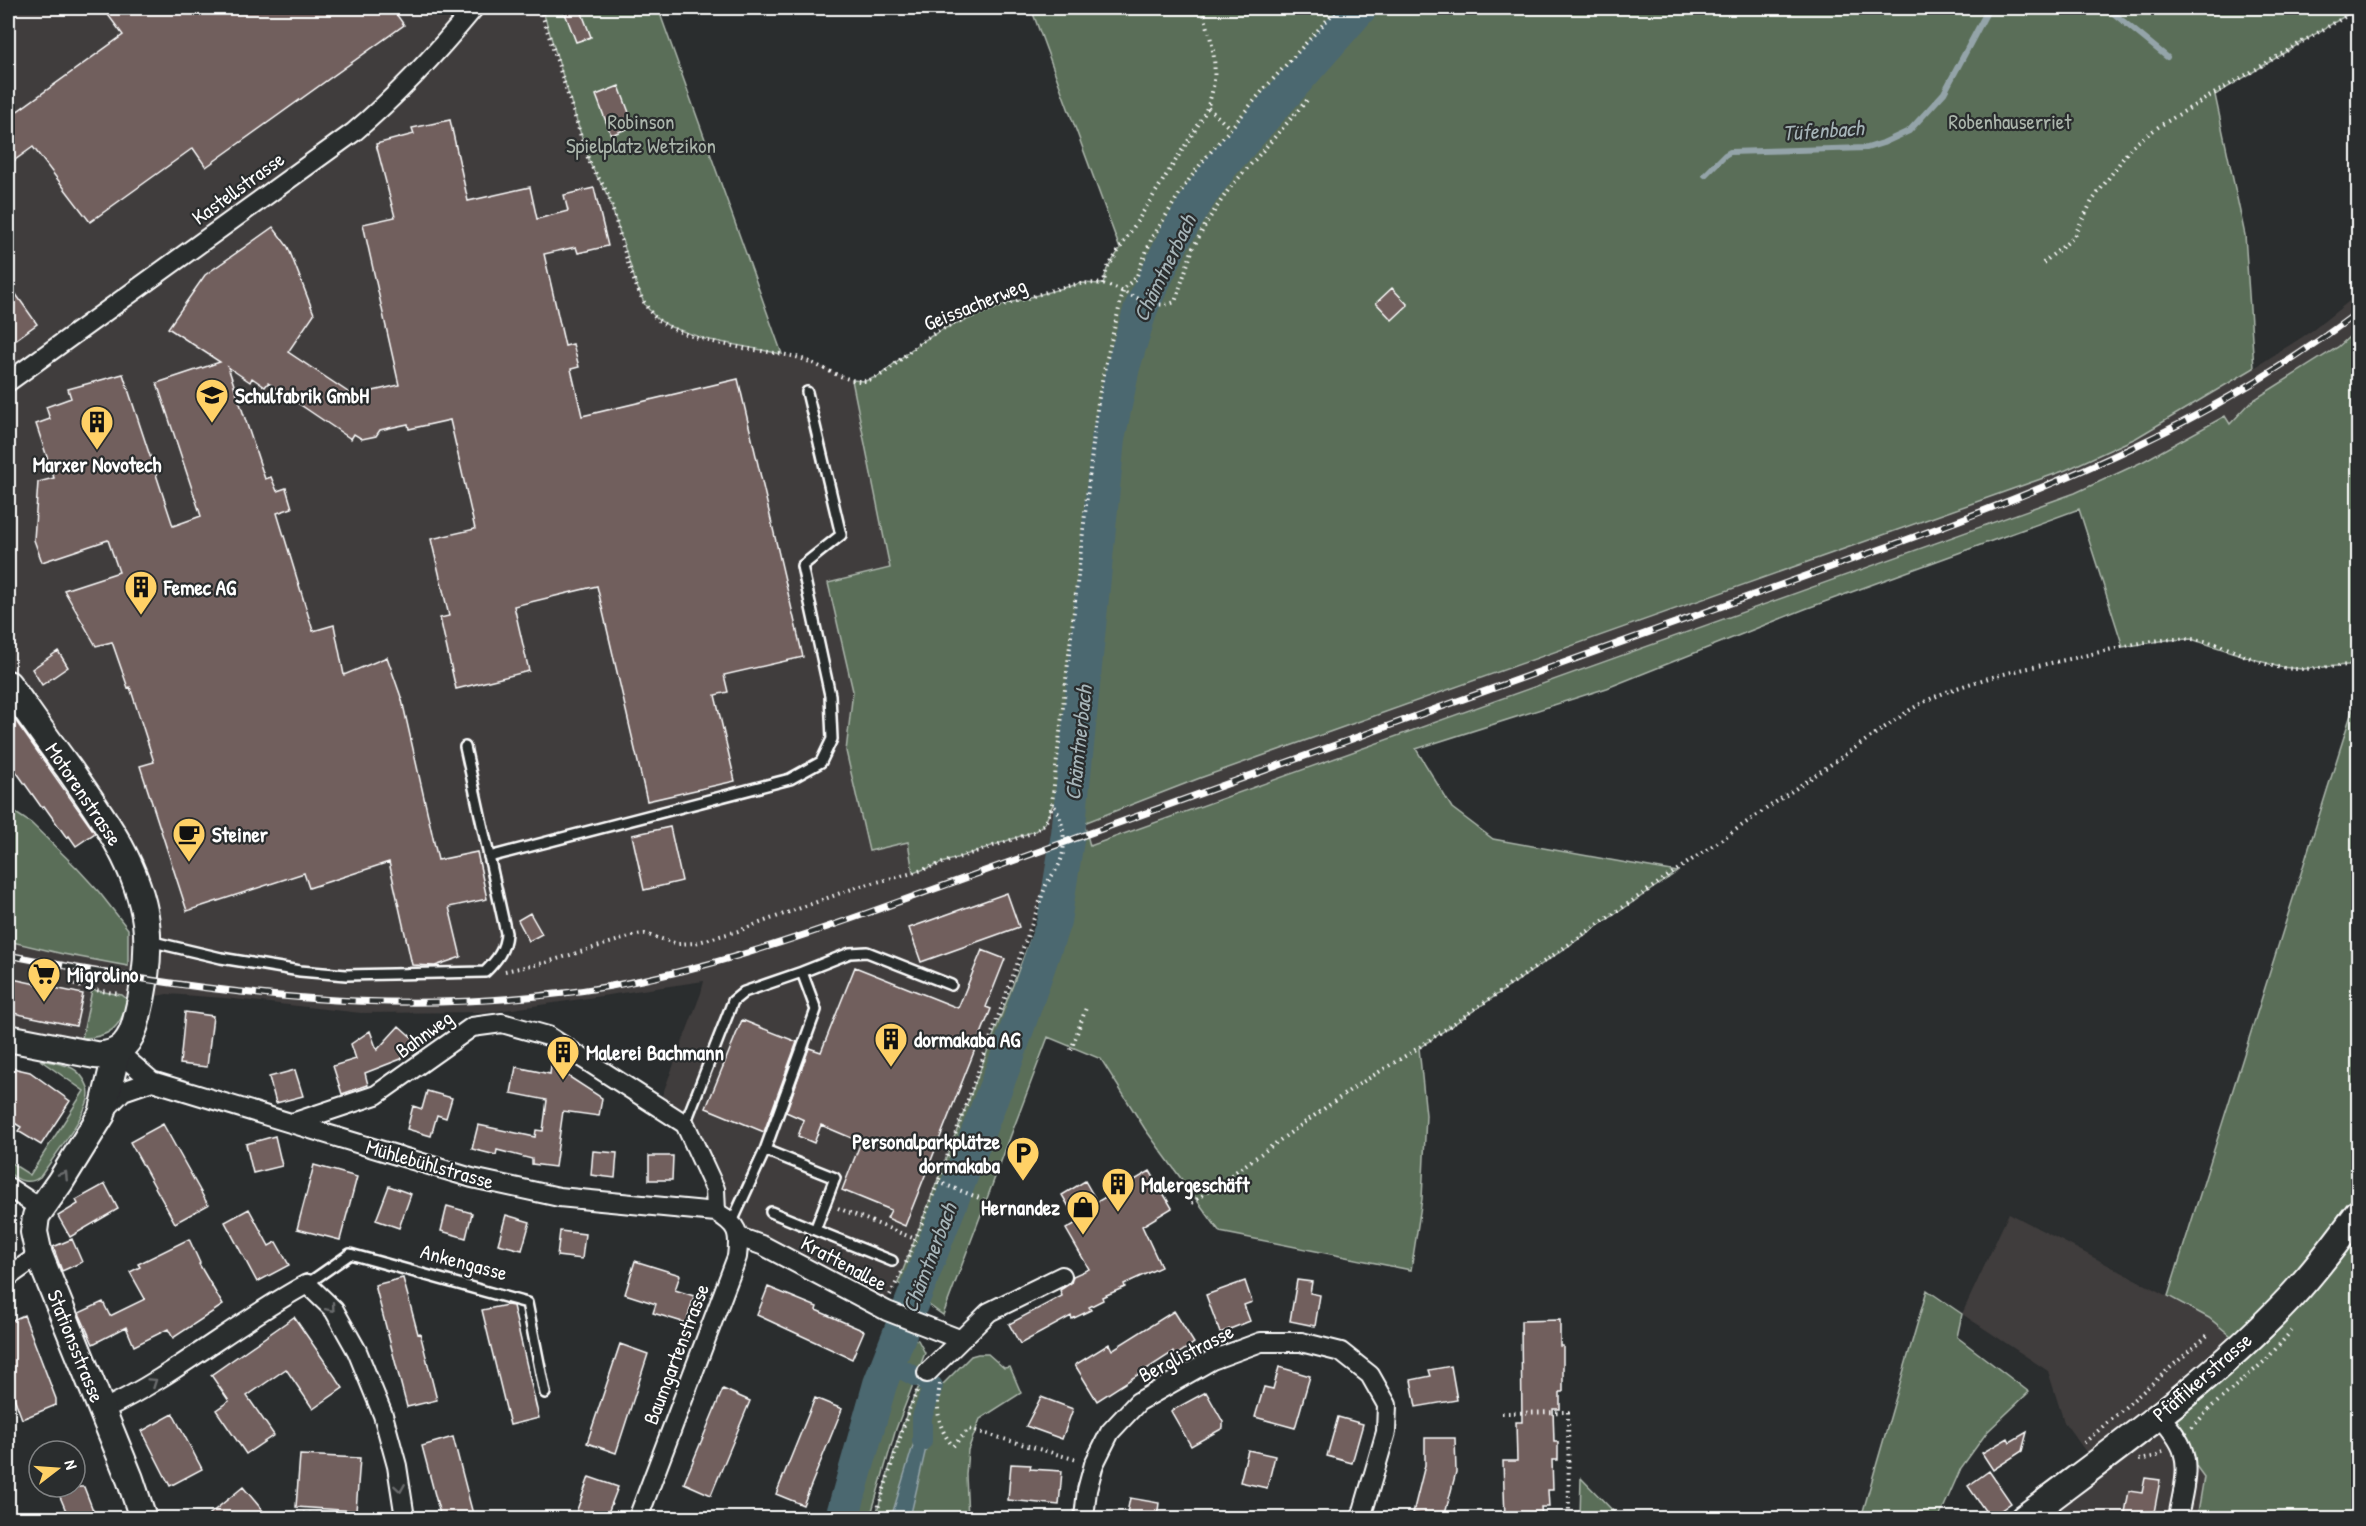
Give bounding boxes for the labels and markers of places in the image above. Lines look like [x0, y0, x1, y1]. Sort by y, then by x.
school or university icon: Schulfabrik GmbH [194, 377, 230, 424]
place label: Schulfabrik GmbH [235, 381, 369, 410]
building icon: Marxer Novotech [79, 404, 115, 451]
place label: Marxer Novotech [33, 450, 161, 479]
building icon: Femec AG [123, 569, 159, 616]
place label: Femec AG [163, 573, 237, 602]
cafe icon: Steiner [171, 816, 207, 863]
place label: Steiner [212, 820, 269, 849]
supermarket icon: Migrolino [26, 956, 62, 1003]
place label: Migrolino [67, 960, 139, 990]
building icon: dormakaba AG [873, 1021, 909, 1068]
place label: dormakaba AG [914, 1025, 1021, 1054]
building icon: Malerei Bachmann [545, 1034, 581, 1081]
place label: Malerei Bachmann [586, 1038, 724, 1067]
place label: Personalparkplätze dormakaba [852, 1127, 1001, 1180]
parking icon: Personalparkplätze dormakaba [1005, 1135, 1041, 1182]
building icon: Malergeschäft [1100, 1166, 1136, 1213]
place label: Malergeschäft [1141, 1170, 1250, 1200]
shop icon: Hernandez [1065, 1189, 1101, 1236]
place label: Hernandez [981, 1193, 1060, 1222]

